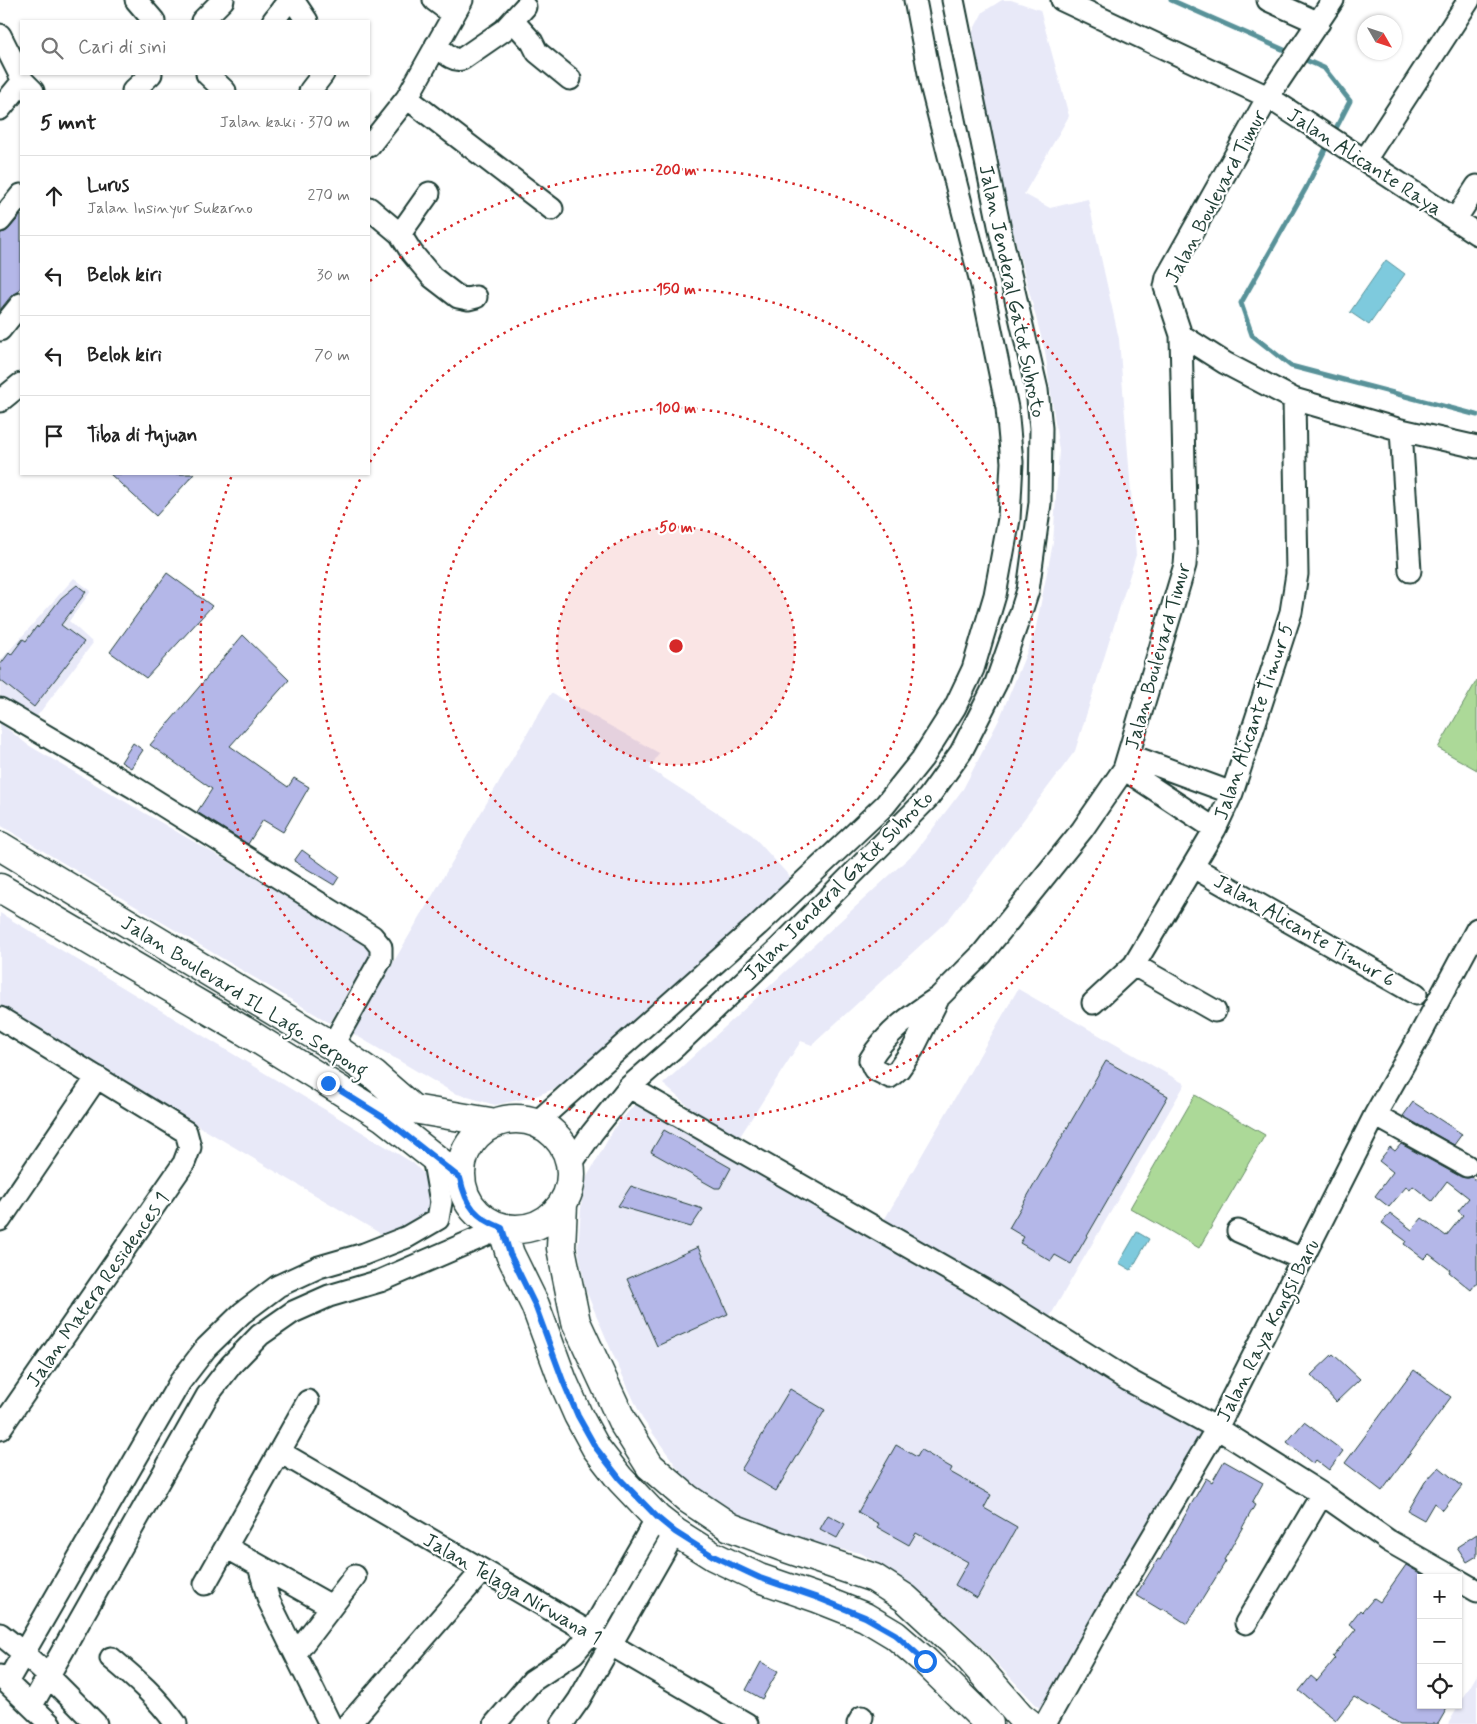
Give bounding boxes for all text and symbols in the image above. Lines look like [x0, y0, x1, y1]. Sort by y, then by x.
north arrow [1357, 15, 1402, 60]
search box [20, 20, 370, 75]
icon: search [38, 34, 66, 62]
text: Cari di sini [78, 35, 166, 60]
street label: Jalan Alicante Raya [1281, 102, 1447, 223]
street label: Jalan Boulevard Timur [1159, 105, 1274, 288]
text: 5 mnt [40, 109, 97, 137]
text: Jalan kaki · 370 m [219, 112, 350, 133]
text: 200 m [656, 161, 697, 181]
street label: Jalan Jenderal Gatot Subroto [971, 162, 1052, 420]
text: Lurus [87, 173, 129, 198]
icon: ahead [40, 182, 68, 210]
text: 270 m [307, 185, 350, 206]
text: Jalan Insinyur Sukarno [87, 198, 253, 219]
icon: left [40, 262, 68, 290]
text: Belok kiri [87, 263, 162, 288]
text: 30 m [317, 265, 350, 286]
text: 150 m [656, 280, 696, 300]
icon: left [40, 342, 68, 370]
text: Belok kiri [87, 343, 162, 368]
text: 70 m [314, 345, 350, 366]
text: 100 m [656, 399, 696, 419]
icon: arrive [40, 422, 68, 450]
text: Tiba di tujuan [87, 423, 198, 448]
text: 50 m [659, 518, 693, 538]
street label: Jalan Boulevard Timur [1119, 559, 1198, 753]
street label: Jalan Alicante Timur 5 [1208, 619, 1301, 824]
centre of rings [667, 637, 685, 655]
street label: Jalan Jenderal Gatot Subroto [738, 785, 940, 987]
street label: Jalan Alicante Timur 6 [1209, 868, 1400, 994]
street label: Jalan Boulevard IL Lago. Serpong [115, 910, 373, 1086]
route end [317, 1072, 340, 1095]
street label: Jalan Matera Residences 1 [21, 1187, 176, 1393]
street label: Jalan Raya Kongsi Baru [1210, 1235, 1328, 1428]
street label: Jalan Telaga Nirwana 1 [417, 1527, 607, 1652]
map controls [1417, 1574, 1462, 1709]
button: + [1417, 1574, 1462, 1619]
button: − [1417, 1619, 1462, 1664]
route start [914, 1650, 937, 1673]
button: locate [1417, 1664, 1462, 1709]

